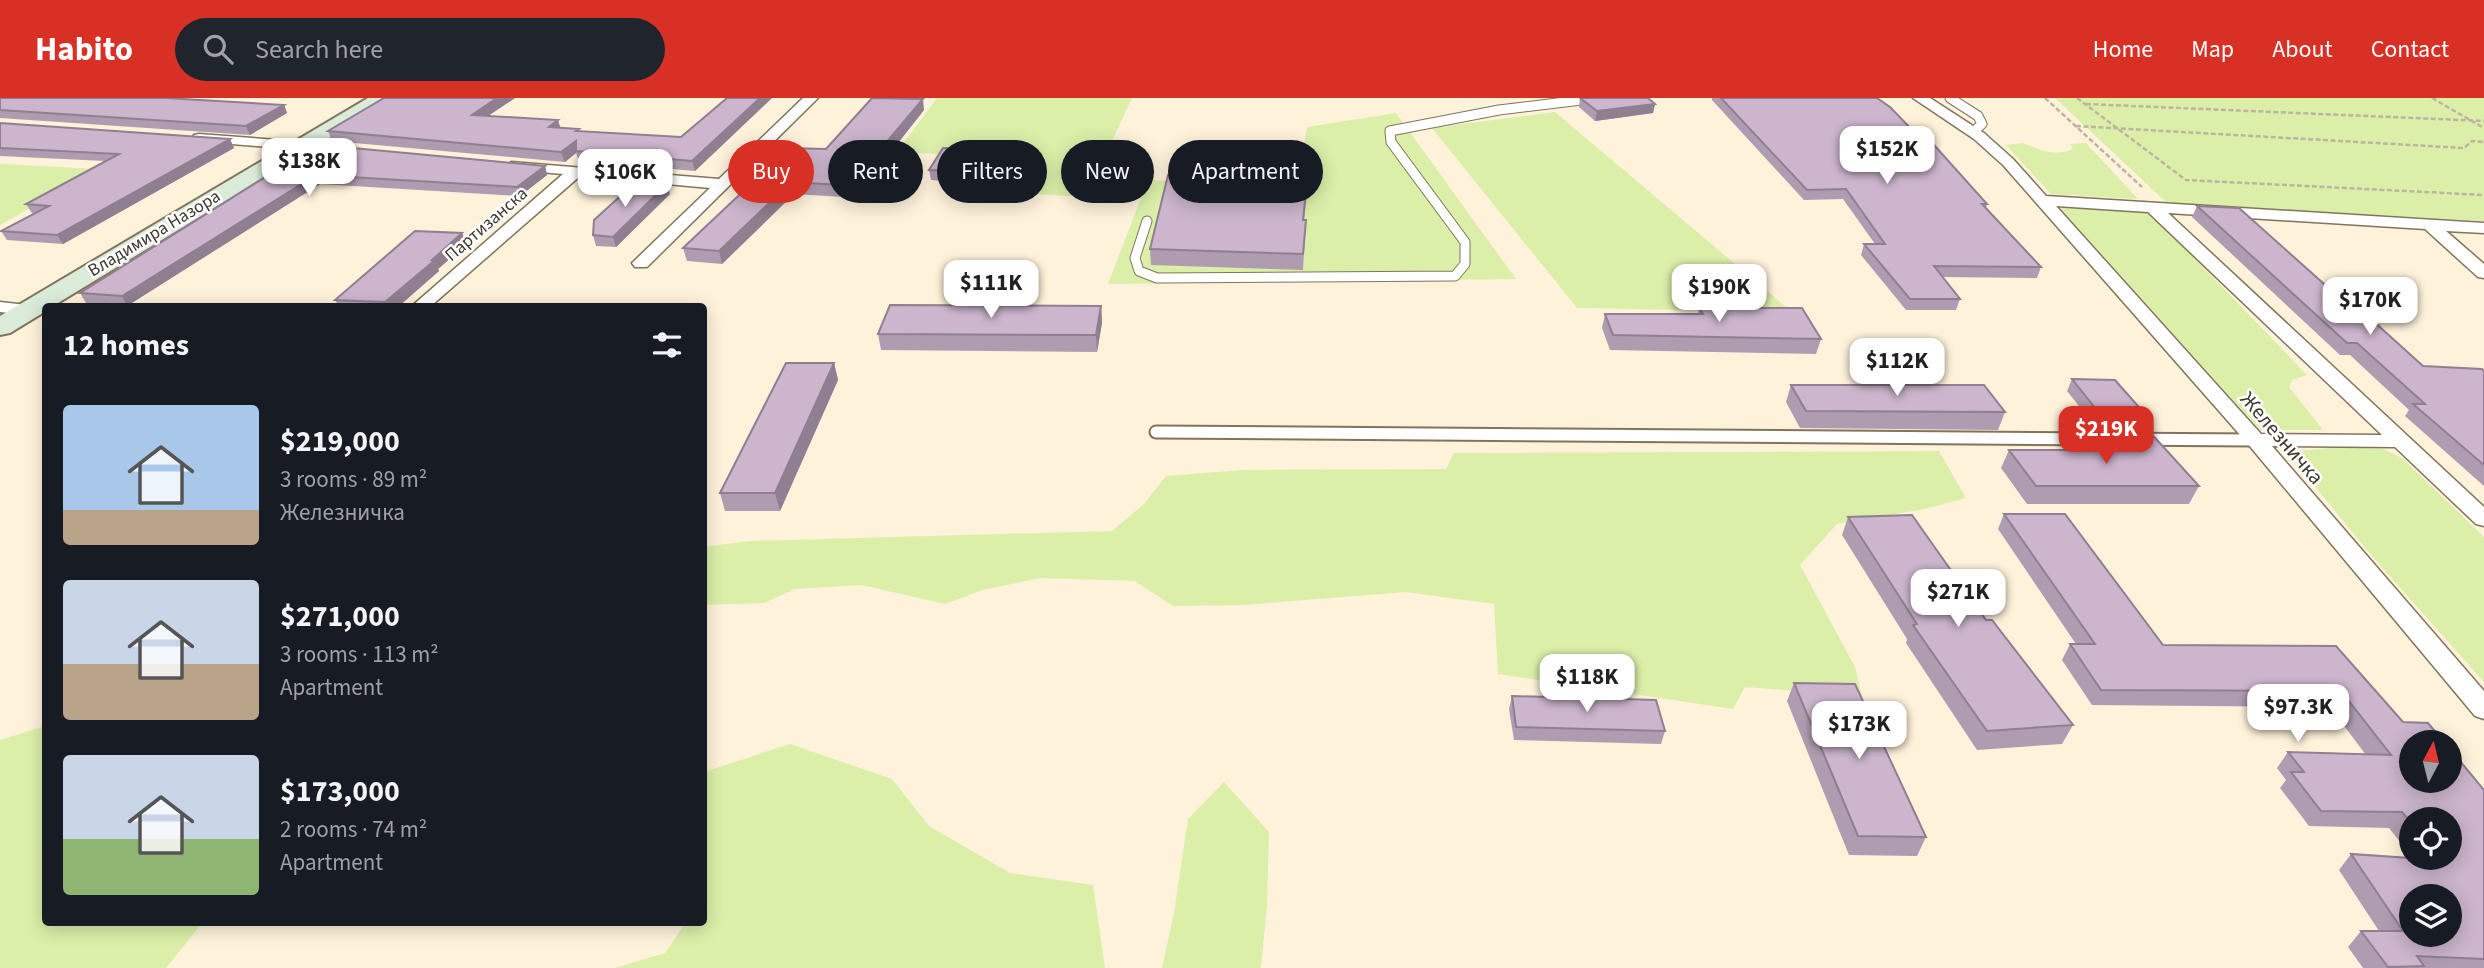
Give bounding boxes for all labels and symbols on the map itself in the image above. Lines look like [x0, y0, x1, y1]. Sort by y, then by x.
pin: $152K [1838, 126, 1936, 186]
pin: $138K [260, 139, 358, 198]
pin: $106K [576, 150, 674, 209]
street label: Партизанска [440, 181, 533, 267]
street label: Владимира Назора [83, 184, 225, 283]
pin: $111K [942, 260, 1040, 320]
pin: $190K [1670, 264, 1768, 324]
pin: $170K [2321, 278, 2419, 337]
pin: $112K [1848, 338, 1946, 398]
street label: Железничка [2233, 385, 2331, 491]
pin: $219K [2057, 406, 2155, 466]
pin: $271K [1909, 570, 2007, 629]
pin: $118K [1538, 654, 1636, 714]
pin: $97.3K [2241, 684, 2355, 744]
pin: $173K [1810, 702, 1908, 761]
north arrow [2399, 730, 2462, 793]

